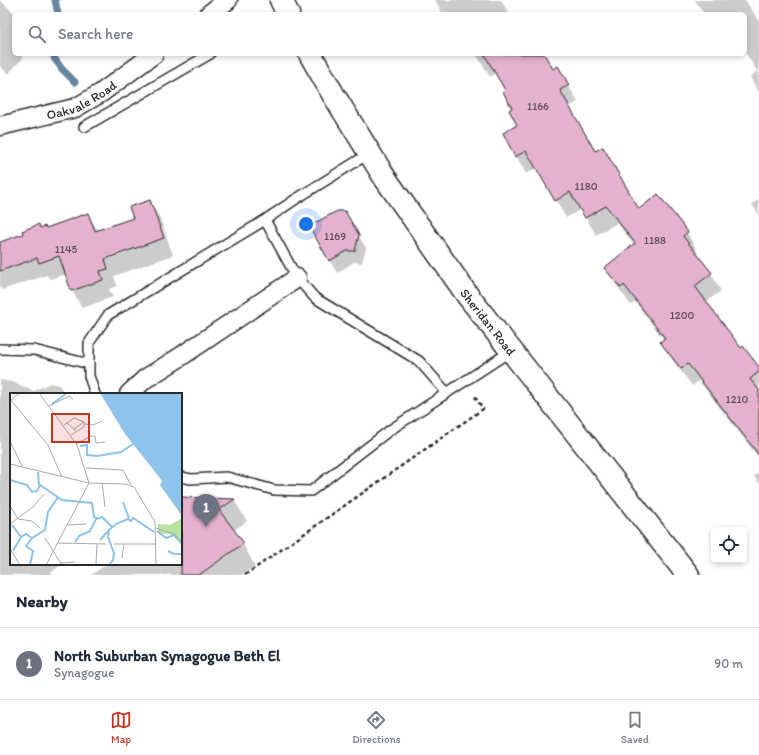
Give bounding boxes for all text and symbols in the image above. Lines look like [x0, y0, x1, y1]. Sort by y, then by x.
search box [12, 12, 747, 56]
icon: search [26, 23, 48, 45]
text: Search here [58, 25, 133, 43]
street label: Oakvale Road [45, 77, 119, 123]
house number: 1166 [527, 100, 549, 113]
house number: 1180 [574, 180, 598, 193]
your location [296, 214, 316, 234]
house number: 1169 [324, 230, 346, 243]
house number: 1188 [644, 234, 666, 247]
house number: 1145 [55, 243, 78, 256]
street label: Sheridan Road [457, 286, 519, 358]
house number: 1200 [670, 309, 694, 322]
inset map [10, 393, 182, 565]
house number: 1210 [726, 393, 749, 406]
pin: 1 [193, 494, 219, 527]
map controls [711, 527, 747, 563]
button: locate [711, 527, 747, 563]
text: Nearby [16, 591, 68, 611]
text: North Suburban Synagogue Beth El [54, 647, 280, 665]
text: 1 [26, 656, 32, 671]
text: 90 m [714, 656, 743, 671]
text: Synagogue [54, 665, 114, 680]
tab: Map [110, 709, 132, 746]
tab: Directions [352, 709, 401, 746]
tab: Saved [621, 709, 649, 746]

